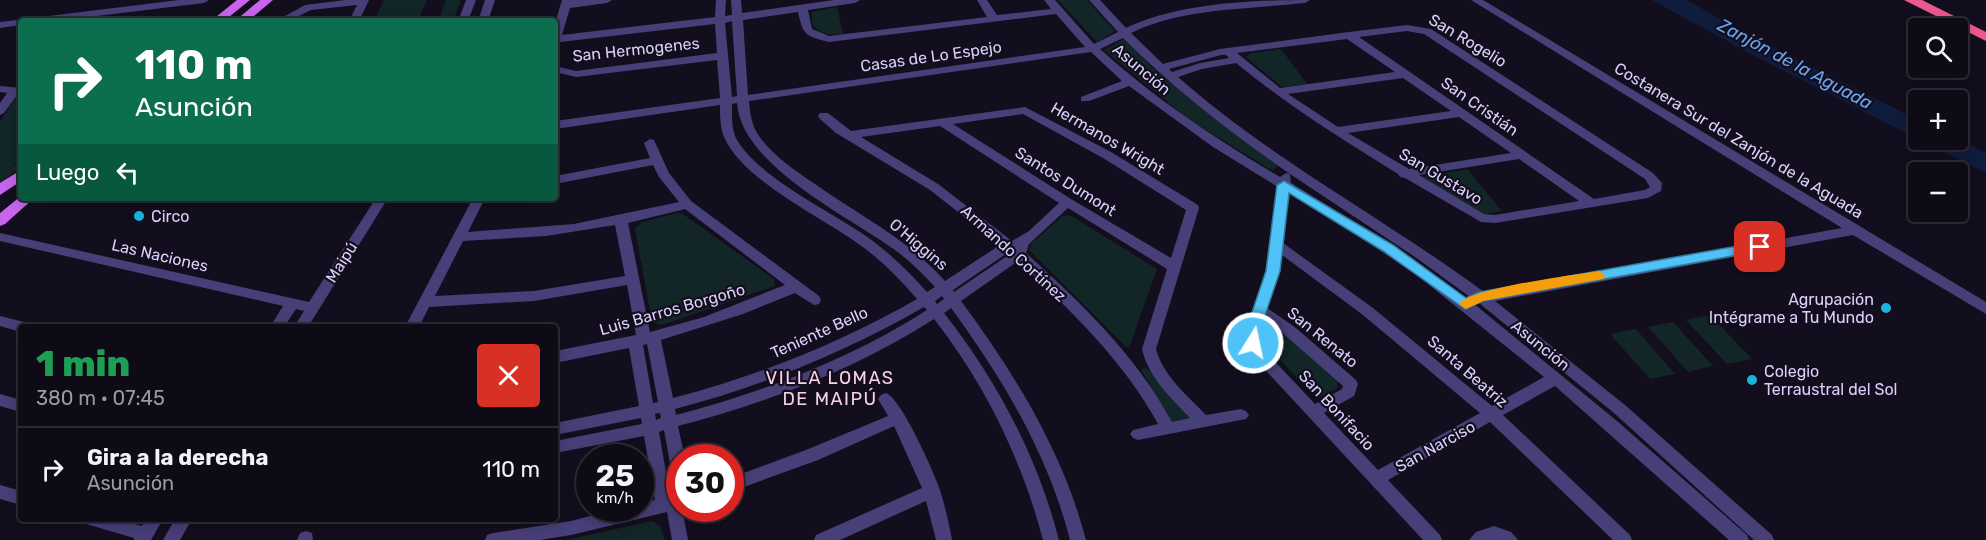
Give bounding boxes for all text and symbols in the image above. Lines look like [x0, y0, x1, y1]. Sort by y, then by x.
street label: San Rogelio [1425, 10, 1510, 71]
water label: Zanjón de la Aguada [1713, 13, 1876, 114]
map controls [1908, 18, 1968, 222]
button: search [1908, 18, 1968, 78]
street label: San Hermogenes [572, 33, 701, 66]
street label: Casas de Lo Espejo [859, 37, 1003, 76]
text: 110 m [135, 40, 253, 90]
street label: Asunción [1109, 40, 1175, 99]
icon: right [36, 42, 114, 120]
street label: Costanera Sur del Zanjón de la Aguada [1611, 58, 1866, 222]
street label: San Cristián [1437, 73, 1522, 140]
button: + [1908, 90, 1968, 150]
text: Asunción [135, 91, 253, 123]
street label: Hermanos Wright [1047, 98, 1168, 179]
street label: Santos Dumont [1012, 143, 1120, 220]
street label: San Gustavo [1396, 144, 1486, 209]
icon: left [111, 156, 144, 189]
text: Luego [36, 159, 99, 186]
button: − [1908, 162, 1968, 222]
street label: Armando Cortínez [957, 201, 1070, 306]
place label: Circo [151, 207, 189, 226]
marker: Circo [132, 209, 146, 223]
street label: O'Higgins [886, 214, 952, 274]
pin [1734, 221, 1785, 272]
icon: arrive [1743, 230, 1776, 263]
street label: Las Naciones [110, 235, 210, 276]
street label: Maipú [322, 238, 361, 286]
street label: Luis Barros Borgoño [597, 280, 747, 339]
place label: Agrupación Intégrame a Tu Mundo [1709, 290, 1874, 327]
marker: Agrupación Intégrame a Tu Mundo [1879, 301, 1893, 315]
street label: Teniente Bello [768, 303, 871, 362]
street label: San Renato [1283, 303, 1362, 372]
position arrow [1221, 311, 1285, 375]
street label: Asunción [1508, 316, 1574, 375]
street label: Santa Beatriz [1424, 331, 1512, 411]
text: 1 min [36, 342, 130, 385]
button: close [477, 344, 540, 407]
place label: Colegio Terraustral del Sol [1764, 362, 1898, 399]
street label: San Bonifacio [1295, 366, 1379, 454]
district label: VILLA LOMAS DE MAIPÚ [766, 367, 894, 410]
marker: Colegio Terraustral del Sol [1745, 373, 1759, 387]
text: 380 m · 07:45 [36, 386, 165, 410]
street label: San Narciso [1392, 417, 1478, 476]
text: Gira a la derecha [87, 444, 268, 471]
speed limit sign: 30 [666, 444, 744, 522]
icon: right [36, 453, 69, 486]
text: 110 m [482, 456, 540, 483]
text: 25 [596, 458, 634, 494]
text: Asunción [87, 471, 174, 495]
text: km/h [596, 489, 634, 507]

